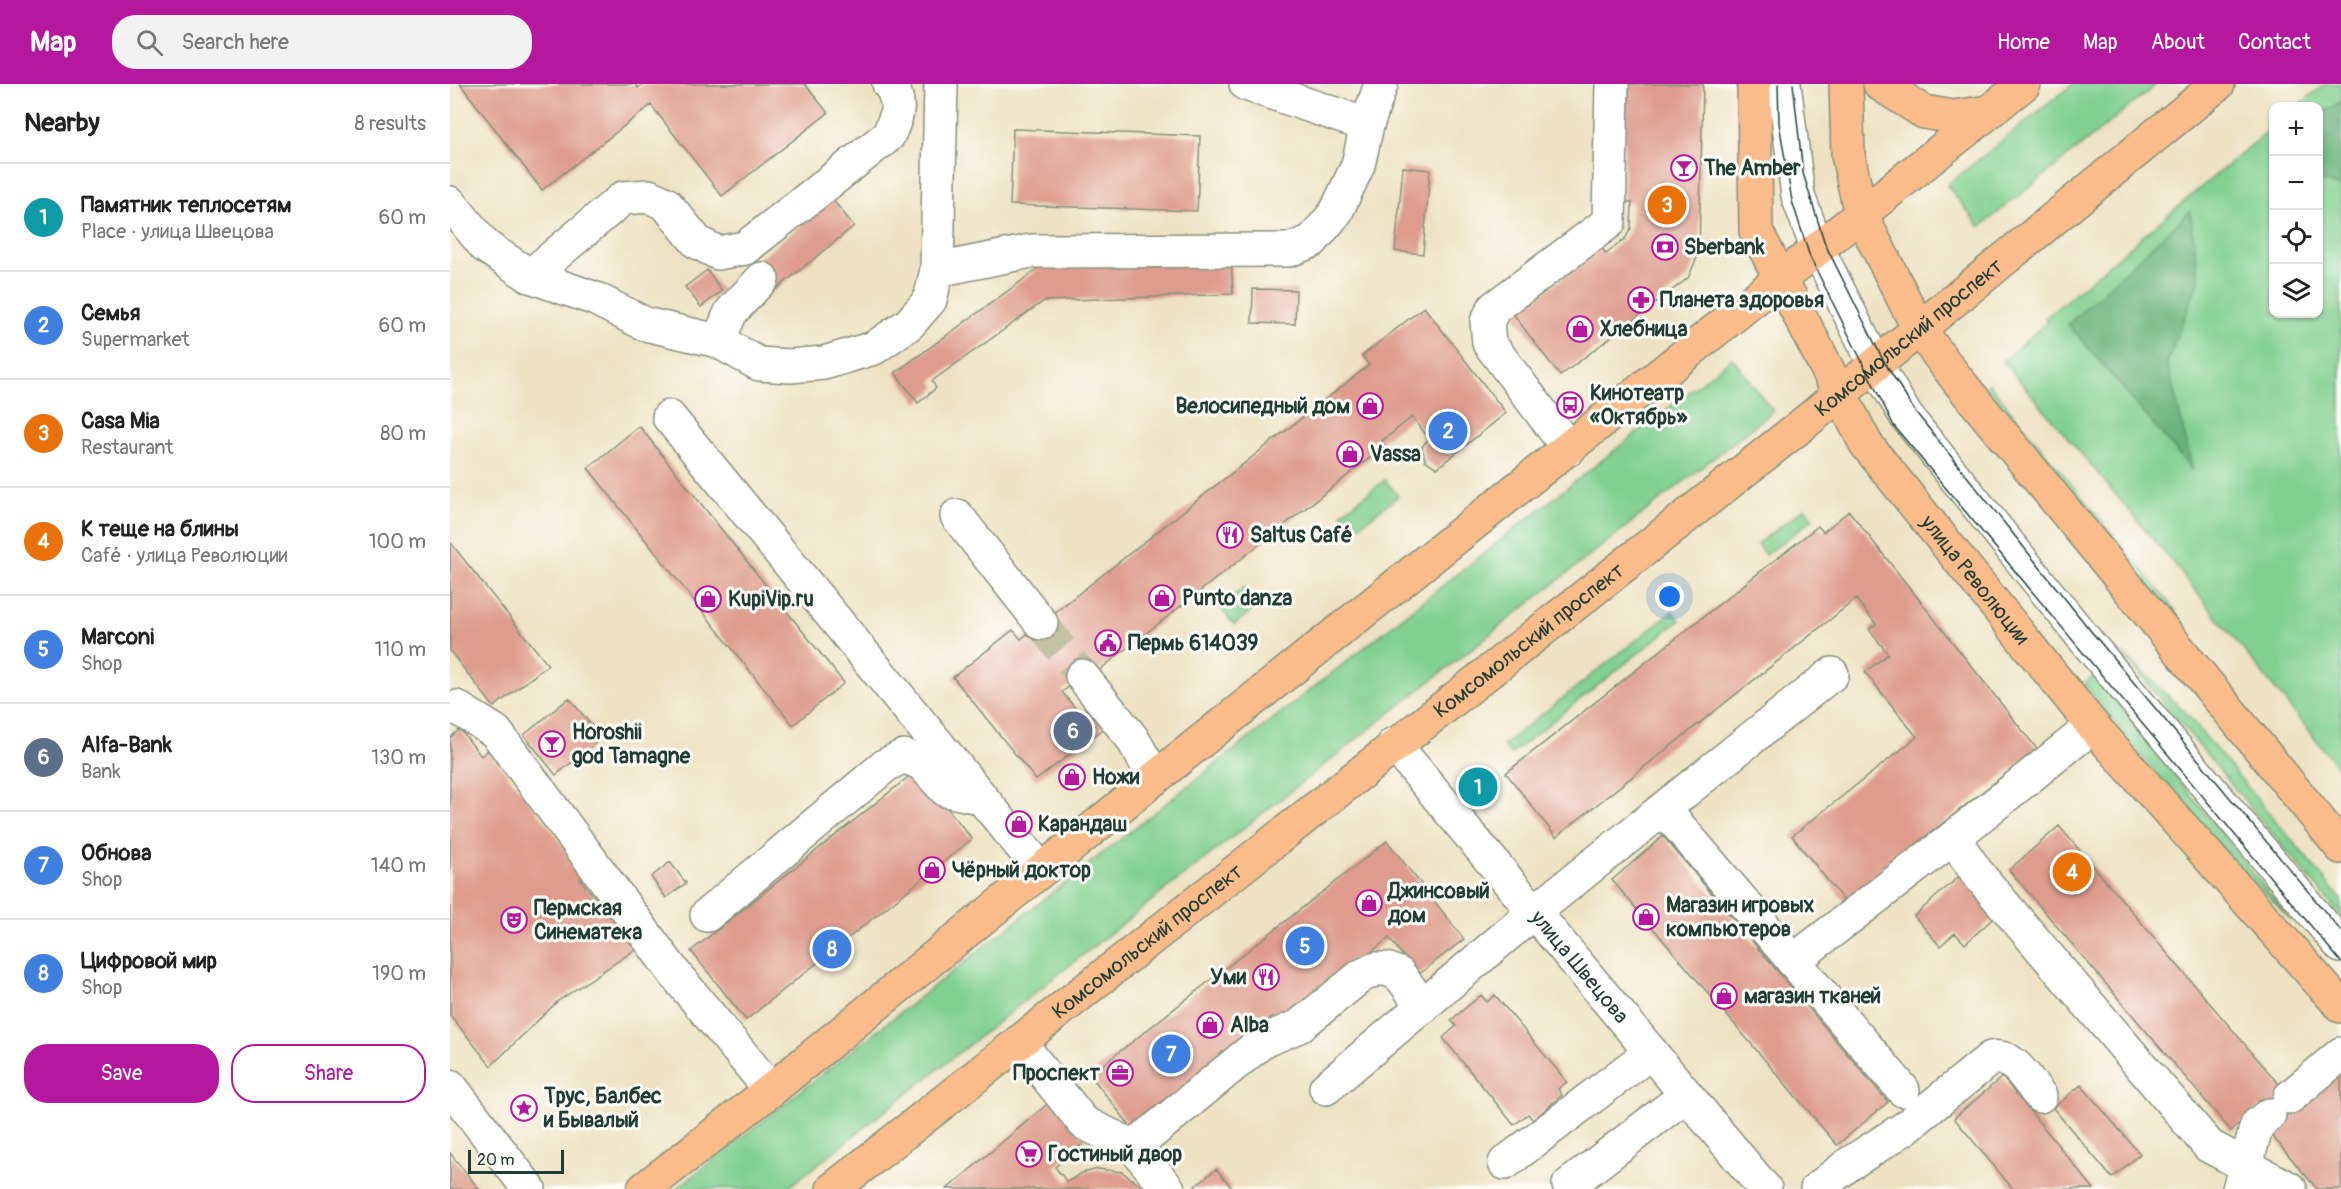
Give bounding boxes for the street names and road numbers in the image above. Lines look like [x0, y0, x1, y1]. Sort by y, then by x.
street label: Комсомольский проспект [1809, 252, 2009, 423]
street label: улица Революции [1914, 509, 2035, 650]
street label: Комсомольский проспект [1428, 557, 1630, 724]
street label: Комсомольский проспект [1047, 858, 1249, 1025]
street label: улица Швецова [1524, 904, 1634, 1029]

